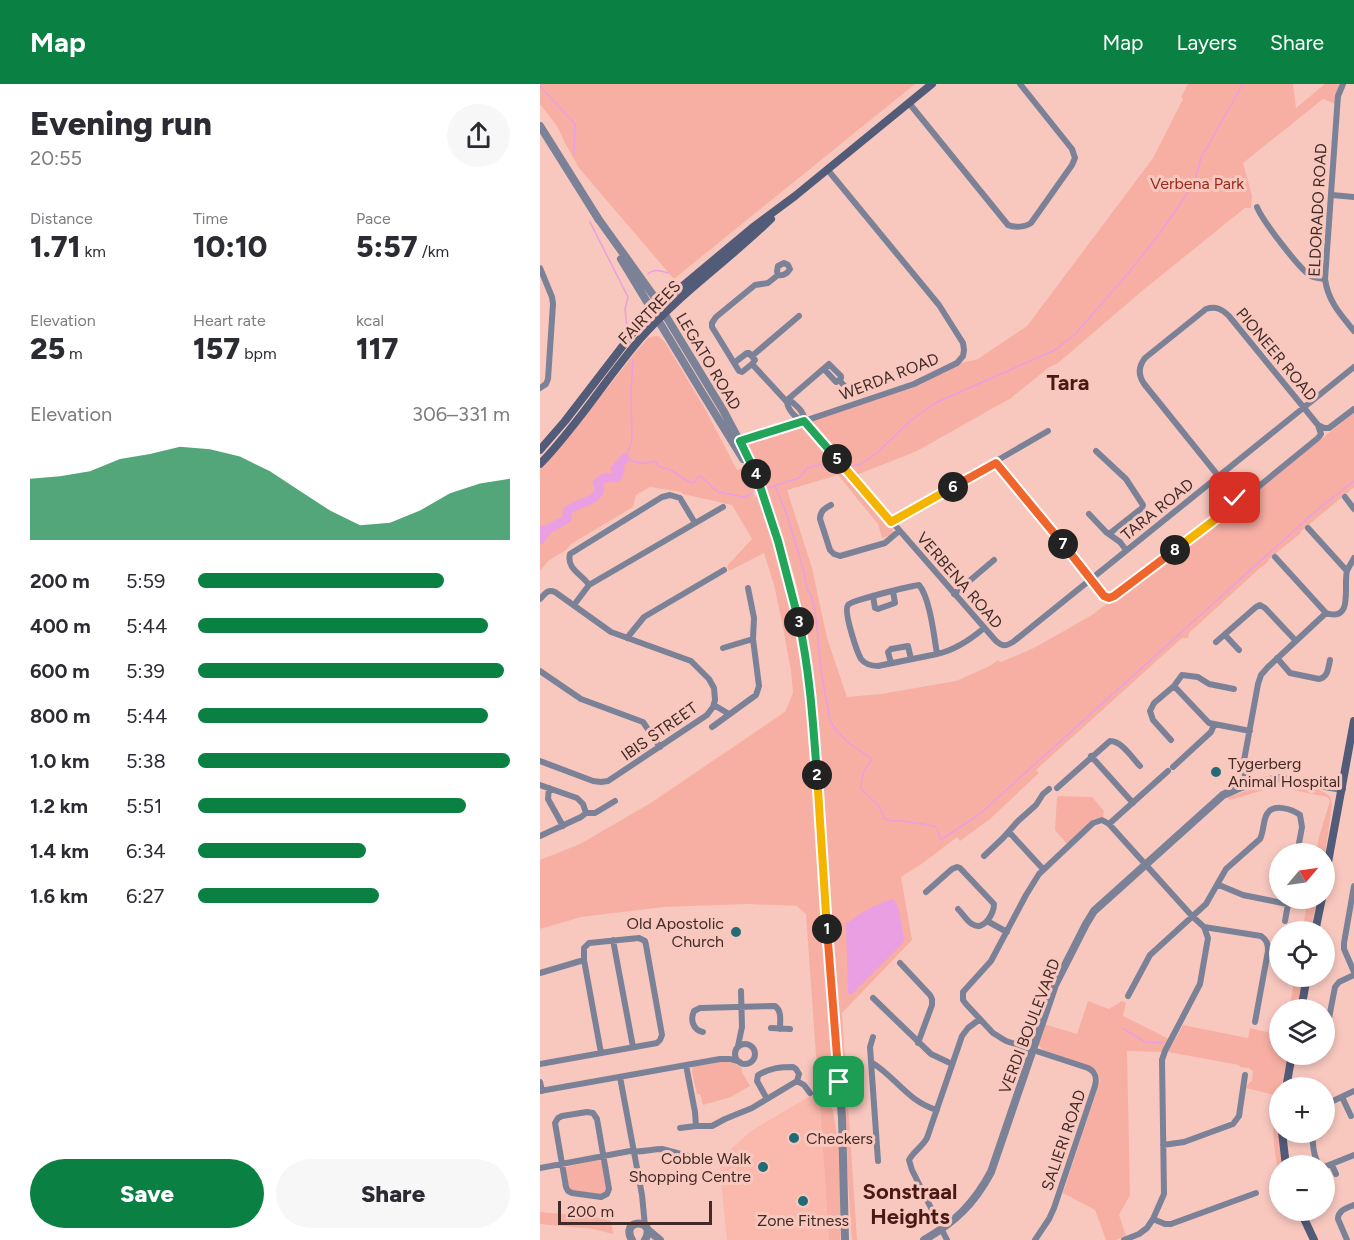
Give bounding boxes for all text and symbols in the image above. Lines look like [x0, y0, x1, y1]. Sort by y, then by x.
text: Map [30, 25, 86, 59]
text: Map [1103, 30, 1143, 55]
text: Layers [1176, 30, 1237, 55]
text: Share [1270, 30, 1324, 55]
text: Evening run [30, 104, 212, 143]
button: share [447, 104, 510, 167]
street label: ELDORADO ROAD [1305, 143, 1330, 277]
text: 20:55 [30, 146, 82, 170]
park label: Verbena Park [1150, 174, 1244, 193]
text: Distance [30, 209, 93, 228]
text: Time [193, 209, 228, 228]
text: Pace [356, 209, 391, 228]
text: 1.71 [30, 228, 81, 265]
text: 10:10 [193, 228, 267, 265]
text: 5:57 [356, 228, 418, 265]
text: km [81, 242, 106, 261]
text: /km [418, 242, 449, 261]
street label: FAIRTREES [614, 276, 685, 348]
street label: PIONEER ROAD [1232, 304, 1321, 405]
street label: LEGATO ROAD [672, 309, 745, 413]
text: Elevation [30, 311, 96, 330]
text: Heart rate [193, 311, 266, 330]
text: kcal [356, 311, 384, 330]
text: 25 [30, 330, 65, 367]
text: 157 [193, 330, 240, 367]
text: 117 [356, 330, 398, 367]
text: m [65, 344, 83, 363]
text: bpm [240, 344, 277, 363]
street label: WERDA ROAD [837, 349, 942, 404]
district label: Tara [1046, 369, 1090, 396]
text: Elevation [30, 402, 112, 426]
text: 306–331 m [412, 402, 510, 426]
pin: 5 [822, 444, 852, 474]
text: 5 [832, 449, 842, 468]
pin: 4 [741, 459, 771, 489]
text: 4 [751, 464, 761, 483]
pin: 6 [938, 472, 968, 502]
pin [1209, 472, 1260, 523]
street label: TARA ROAD [1117, 474, 1197, 544]
text: 6 [948, 477, 958, 496]
icon: check [1218, 481, 1251, 514]
street label: VERBENA ROAD [913, 528, 1007, 632]
pin: 7 [1048, 529, 1078, 559]
text: 7 [1059, 534, 1067, 553]
pin: 8 [1160, 535, 1190, 565]
text: 8 [1170, 540, 1180, 559]
text: 200 m [30, 569, 90, 593]
text: 5:59 [126, 569, 165, 593]
pin: 3 [784, 607, 814, 637]
text: 3 [795, 612, 803, 631]
text: 400 m [30, 614, 91, 638]
text: 5:44 [126, 614, 167, 638]
text: 600 m [30, 659, 90, 683]
text: 5:39 [126, 659, 165, 683]
street label: IBIS STREET [618, 698, 701, 765]
text: 800 m [30, 704, 90, 728]
text: 5:44 [126, 704, 167, 728]
text: 1.0 km [30, 749, 89, 773]
text: 5:38 [126, 749, 166, 773]
place label: Tygerberg Animal Hospital [1228, 754, 1340, 791]
pin: 2 [802, 760, 832, 790]
text: 2 [812, 765, 822, 784]
marker: Tygerberg Animal Hospital [1209, 765, 1223, 779]
text: 1.2 km [30, 794, 88, 818]
text: 5:51 [126, 794, 162, 818]
text: 1.4 km [30, 839, 89, 863]
text: 6:34 [126, 839, 166, 863]
north arrow [1269, 843, 1335, 909]
map controls [1269, 843, 1335, 1221]
text: 1.6 km [30, 884, 88, 908]
text: 6:27 [126, 884, 164, 908]
place label: Old Apostolic Church [627, 914, 724, 951]
pin: 1 [812, 914, 842, 944]
text: 1 [824, 919, 830, 938]
button: locate [1269, 921, 1335, 987]
marker: Old Apostolic Church [729, 925, 743, 939]
street label: VERDI BOULEVARD [995, 956, 1064, 1097]
button: layers [1269, 999, 1335, 1065]
pin [813, 1056, 864, 1107]
icon: arrive [822, 1065, 855, 1098]
button: + [1269, 1077, 1335, 1143]
street label: SALIERI ROAD [1037, 1087, 1090, 1193]
place label: Checkers [806, 1129, 873, 1148]
marker: Checkers [787, 1131, 801, 1145]
place label: Cobble Walk Shopping Centre [629, 1149, 751, 1186]
button: − [1269, 1155, 1335, 1221]
button: Save [30, 1159, 264, 1228]
button: Share [276, 1159, 510, 1228]
marker: Cobble Walk Shopping Centre [756, 1160, 770, 1174]
district label: Sonstraal Heights [863, 1178, 957, 1230]
marker: Zone Fitness [796, 1194, 810, 1208]
scale bar [558, 1198, 712, 1226]
text: 200 m [567, 1202, 614, 1221]
place label: Zone Fitness [757, 1211, 849, 1230]

